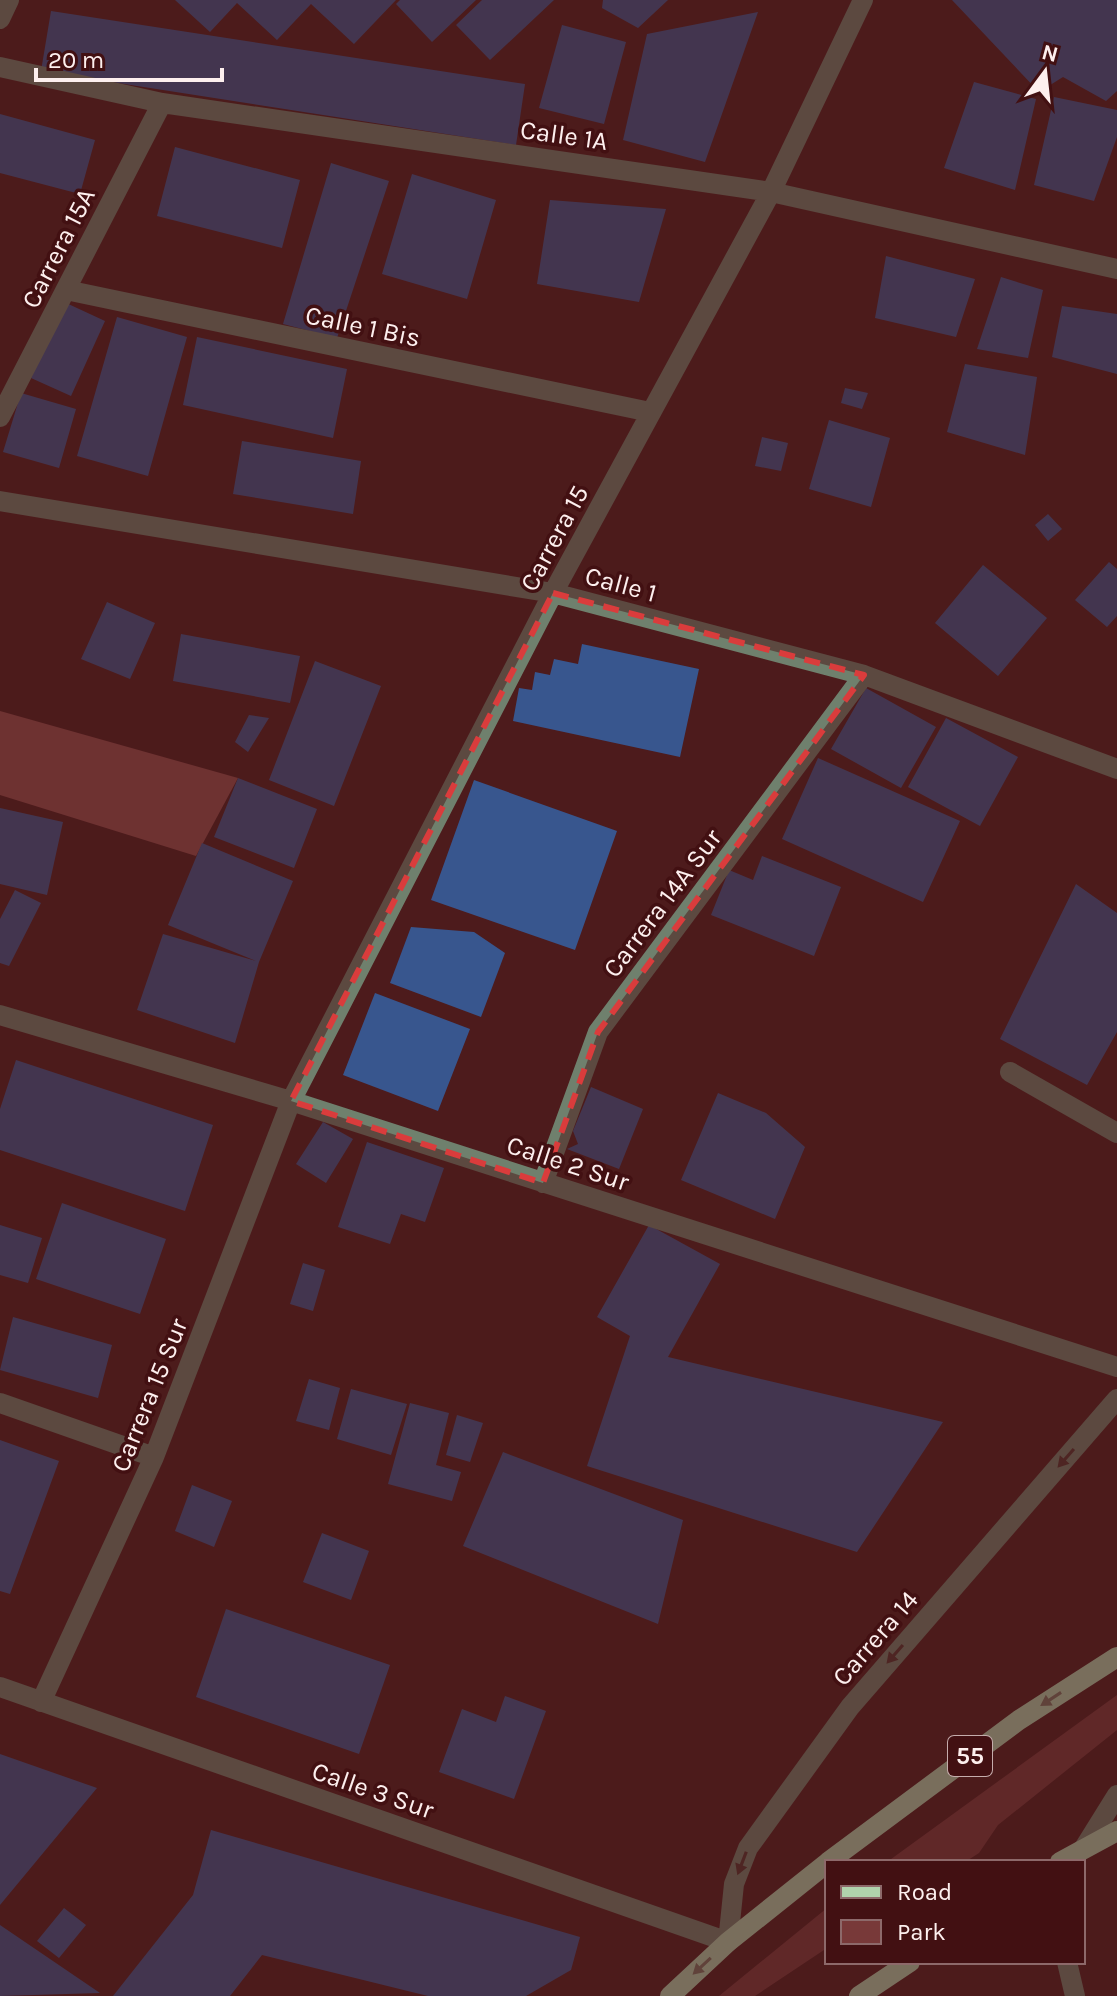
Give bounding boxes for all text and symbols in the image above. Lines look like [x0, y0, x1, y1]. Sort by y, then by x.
scale bar [36, 32, 222, 82]
north arrow [1005, 32, 1085, 112]
text: N [1039, 39, 1061, 68]
text: 20 m [48, 46, 104, 74]
street label: Calle 1A [518, 114, 610, 157]
street label: Carrera 15A [15, 183, 102, 313]
street label: Calle 1 Bis [303, 299, 423, 354]
street label: Carrera 15 [514, 480, 595, 597]
street label: Calle 1 [582, 560, 660, 609]
street label: Carrera 14A Sur [597, 823, 729, 983]
street label: Calle 2 Sur [503, 1129, 633, 1198]
street label: Carrera 15 Sur [105, 1313, 195, 1476]
one-way arrow [1058, 1447, 1075, 1467]
street label: Carrera 14 [826, 1585, 925, 1692]
one-way arrow [887, 1644, 905, 1664]
one-way arrow [1040, 1692, 1062, 1706]
road number: 55 [948, 1736, 992, 1776]
street label: Calle 3 Sur [308, 1755, 438, 1826]
one-way arrow [735, 1851, 748, 1875]
legend [825, 1860, 1085, 1964]
text: Road [897, 1878, 952, 1906]
text: Park [897, 1918, 946, 1946]
one-way arrow [693, 1956, 712, 1975]

